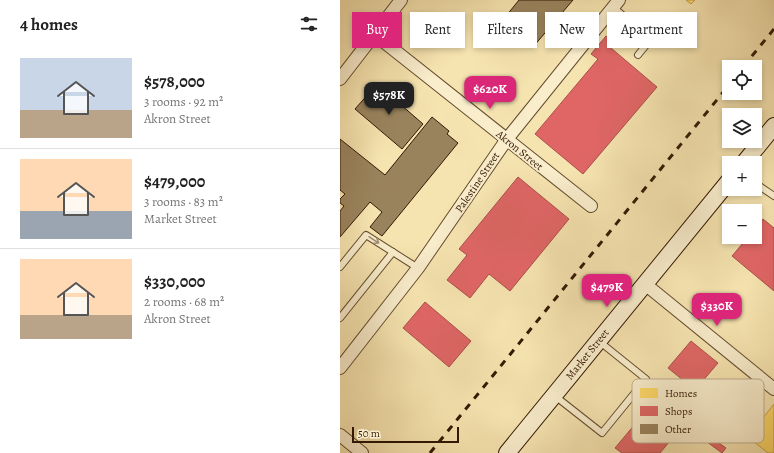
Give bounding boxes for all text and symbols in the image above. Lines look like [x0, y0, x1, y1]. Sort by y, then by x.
chip: Buy [352, 12, 402, 48]
chip: Rent [410, 12, 465, 48]
chip: Filters [473, 12, 537, 48]
chip: New [545, 12, 599, 48]
chip: Apartment [607, 12, 697, 48]
text: 4 homes [20, 13, 78, 36]
icon: filters [298, 13, 320, 35]
map controls [722, 60, 762, 244]
button: locate [722, 60, 762, 100]
text: $578,000 [144, 70, 205, 93]
icon: home [52, 74, 100, 122]
pin: $620K [462, 76, 518, 110]
text: $620K [473, 80, 507, 97]
pin: $578K [361, 82, 417, 116]
text: $578K [373, 86, 405, 103]
text: 3 rooms · 92 m² [144, 93, 223, 110]
button: layers [722, 108, 762, 148]
text: Akron Street [144, 110, 211, 127]
street label: Akron Street [492, 126, 547, 174]
street label: Palestine Street [452, 149, 503, 215]
button: + [722, 156, 762, 196]
text: $479,000 [144, 170, 205, 193]
icon: home [52, 175, 100, 223]
text: 3 rooms · 83 m² [144, 193, 223, 210]
button: − [722, 204, 762, 244]
text: Market Street [144, 210, 217, 227]
one-way arrow [368, 236, 379, 244]
text: $330,000 [144, 270, 205, 293]
pin: $479K [579, 274, 635, 308]
icon: home [52, 275, 100, 323]
text: $479K [591, 278, 623, 295]
text: 2 rooms · 68 m² [144, 293, 224, 310]
pin: $330K [689, 293, 745, 327]
text: $330K [701, 297, 733, 314]
text: Akron Street [144, 310, 211, 327]
street label: Market Street [562, 325, 613, 383]
legend [632, 379, 764, 443]
text: Homes [665, 386, 697, 401]
text: Shops [665, 404, 692, 419]
text: Other [665, 422, 691, 437]
scale bar [352, 425, 459, 444]
text: 50 m [358, 426, 380, 441]

